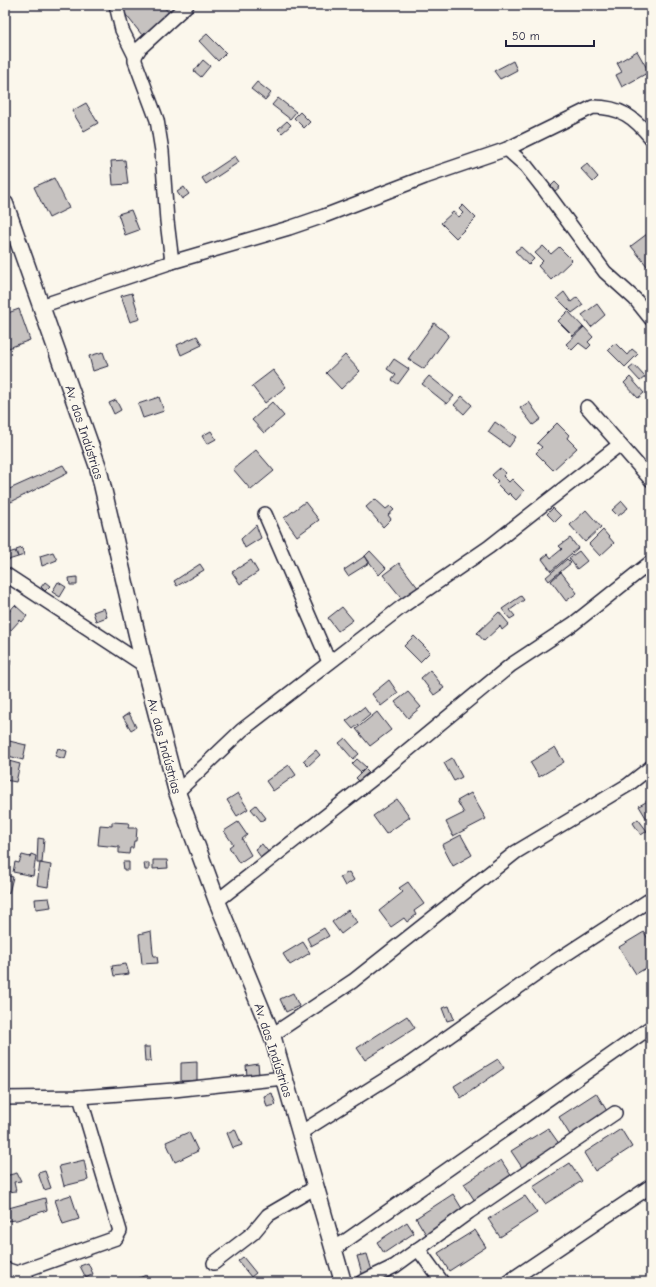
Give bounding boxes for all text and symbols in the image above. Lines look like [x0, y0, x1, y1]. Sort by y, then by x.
scale bar [506, 22, 594, 48]
text: 50 m [512, 29, 540, 43]
street label: Av. das Indústrias [62, 383, 107, 481]
street label: Av. das Indústrias [145, 697, 184, 795]
street label: Av. das Indústrias [251, 1001, 296, 1099]

